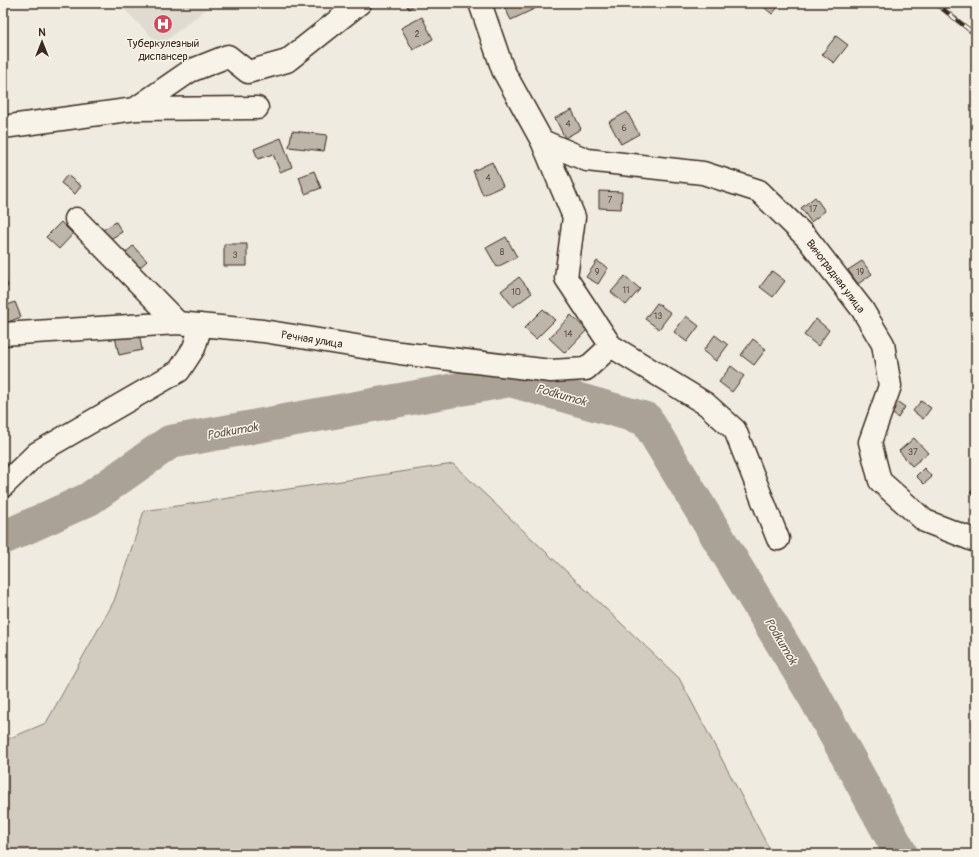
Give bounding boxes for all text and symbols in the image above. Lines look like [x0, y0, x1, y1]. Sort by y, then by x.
hospital icon: Туберкулезный диспансер [152, 13, 174, 35]
north arrow [22, 22, 62, 62]
text: N [38, 26, 46, 39]
house number: 2 [414, 29, 420, 40]
place label: Туберкулезный диспансер [127, 37, 199, 63]
house number: 4 [565, 119, 571, 130]
house number: 6 [621, 123, 627, 134]
house number: 4 [485, 173, 491, 184]
house number: 7 [608, 195, 613, 206]
house number: 17 [809, 204, 817, 215]
street label: Виноградная улица [804, 237, 867, 316]
house number: 8 [500, 247, 505, 258]
house number: 3 [232, 250, 238, 261]
house number: 9 [595, 267, 600, 278]
house number: 19 [856, 267, 864, 278]
house number: 11 [622, 285, 630, 296]
house number: 10 [511, 287, 521, 298]
house number: 13 [654, 311, 662, 322]
street label: Речная улица [280, 328, 344, 351]
house number: 14 [564, 329, 573, 340]
water label: Podkumok [534, 381, 589, 410]
water label: Podkumok [205, 419, 260, 443]
house number: 37 [908, 447, 918, 458]
water label: Podkumok [761, 615, 801, 668]

